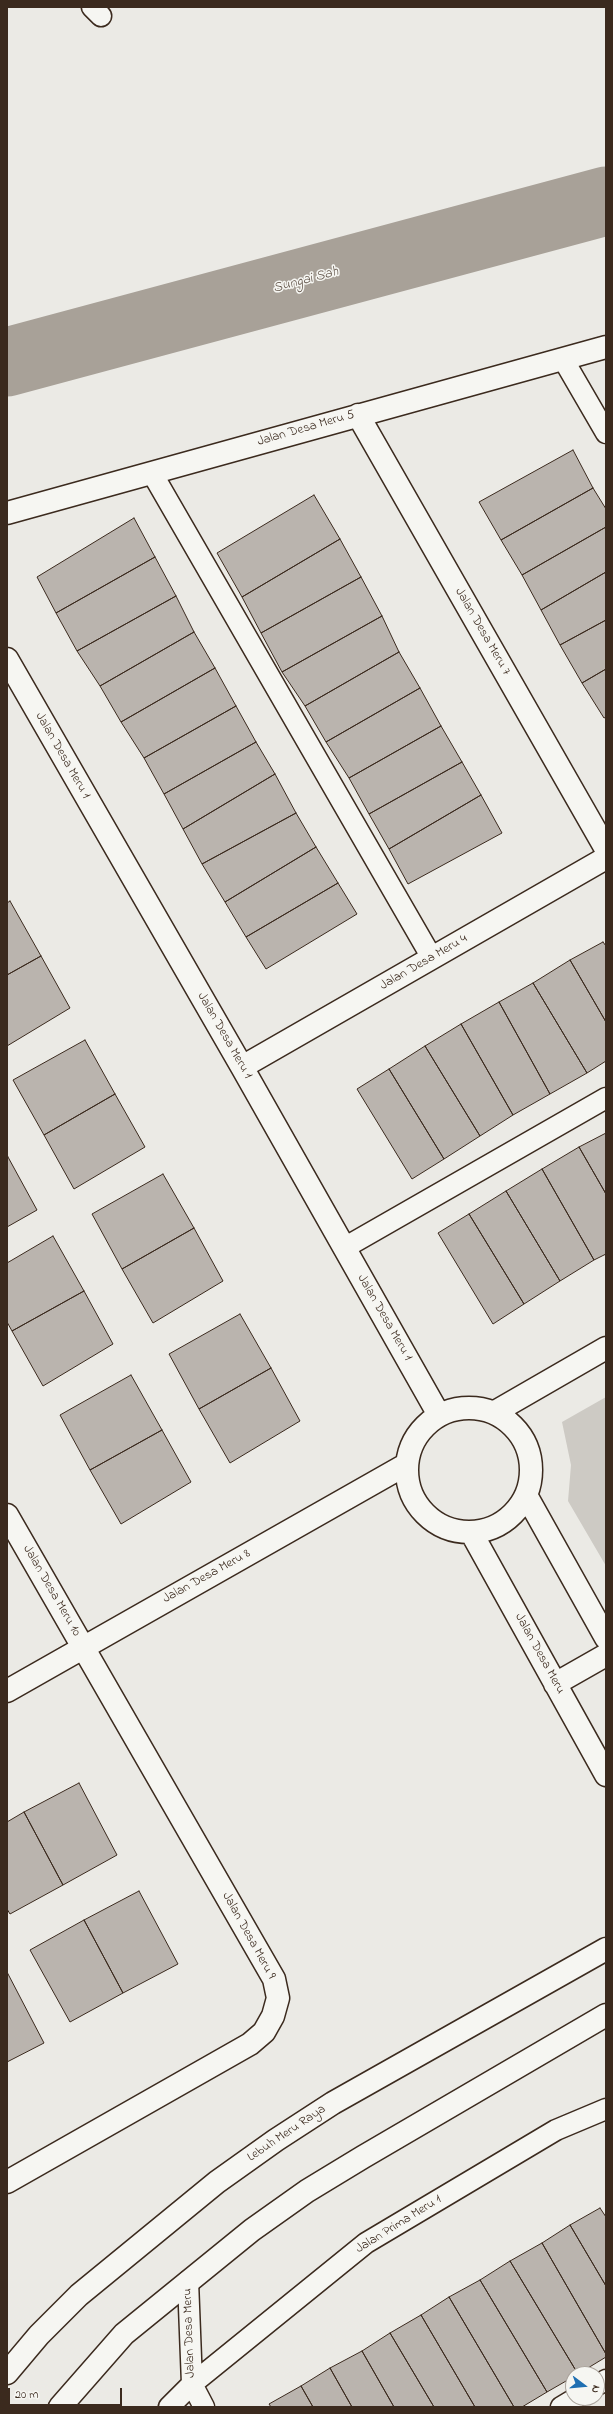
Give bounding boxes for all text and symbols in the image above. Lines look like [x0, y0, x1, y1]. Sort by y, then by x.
water label: Sungai Sah [271, 264, 341, 298]
street label: Jalan Desa Meru 5 [256, 408, 356, 450]
street label: Jalan Desa Meru 7 [451, 586, 513, 678]
street label: Jalan Desa Meru 1 [31, 710, 93, 802]
street label: Jalan Desa Meru 4 [378, 932, 470, 994]
street label: Jalan Desa Meru 1 [193, 990, 255, 1082]
street label: Jalan Desa Meru 1 [353, 1272, 415, 1364]
street label: Jalan Desa Meru 10 [19, 1543, 83, 1639]
street label: Jalan Desa Meru 8 [160, 1546, 254, 1608]
street label: Jalan Desa Meru [510, 1611, 568, 1697]
street label: Jalan Desa Meru 9 [218, 1890, 278, 1982]
street label: Lebuh Meru Raya [245, 2102, 329, 2166]
street label: Jalan Prima Meru 1 [353, 2192, 445, 2258]
street label: Jalan Desa Meru [181, 2288, 199, 2378]
north arrow [565, 2366, 605, 2406]
scale bar [10, 2380, 124, 2406]
text: N [587, 2383, 604, 2395]
text: 20 m [15, 2386, 38, 2404]

